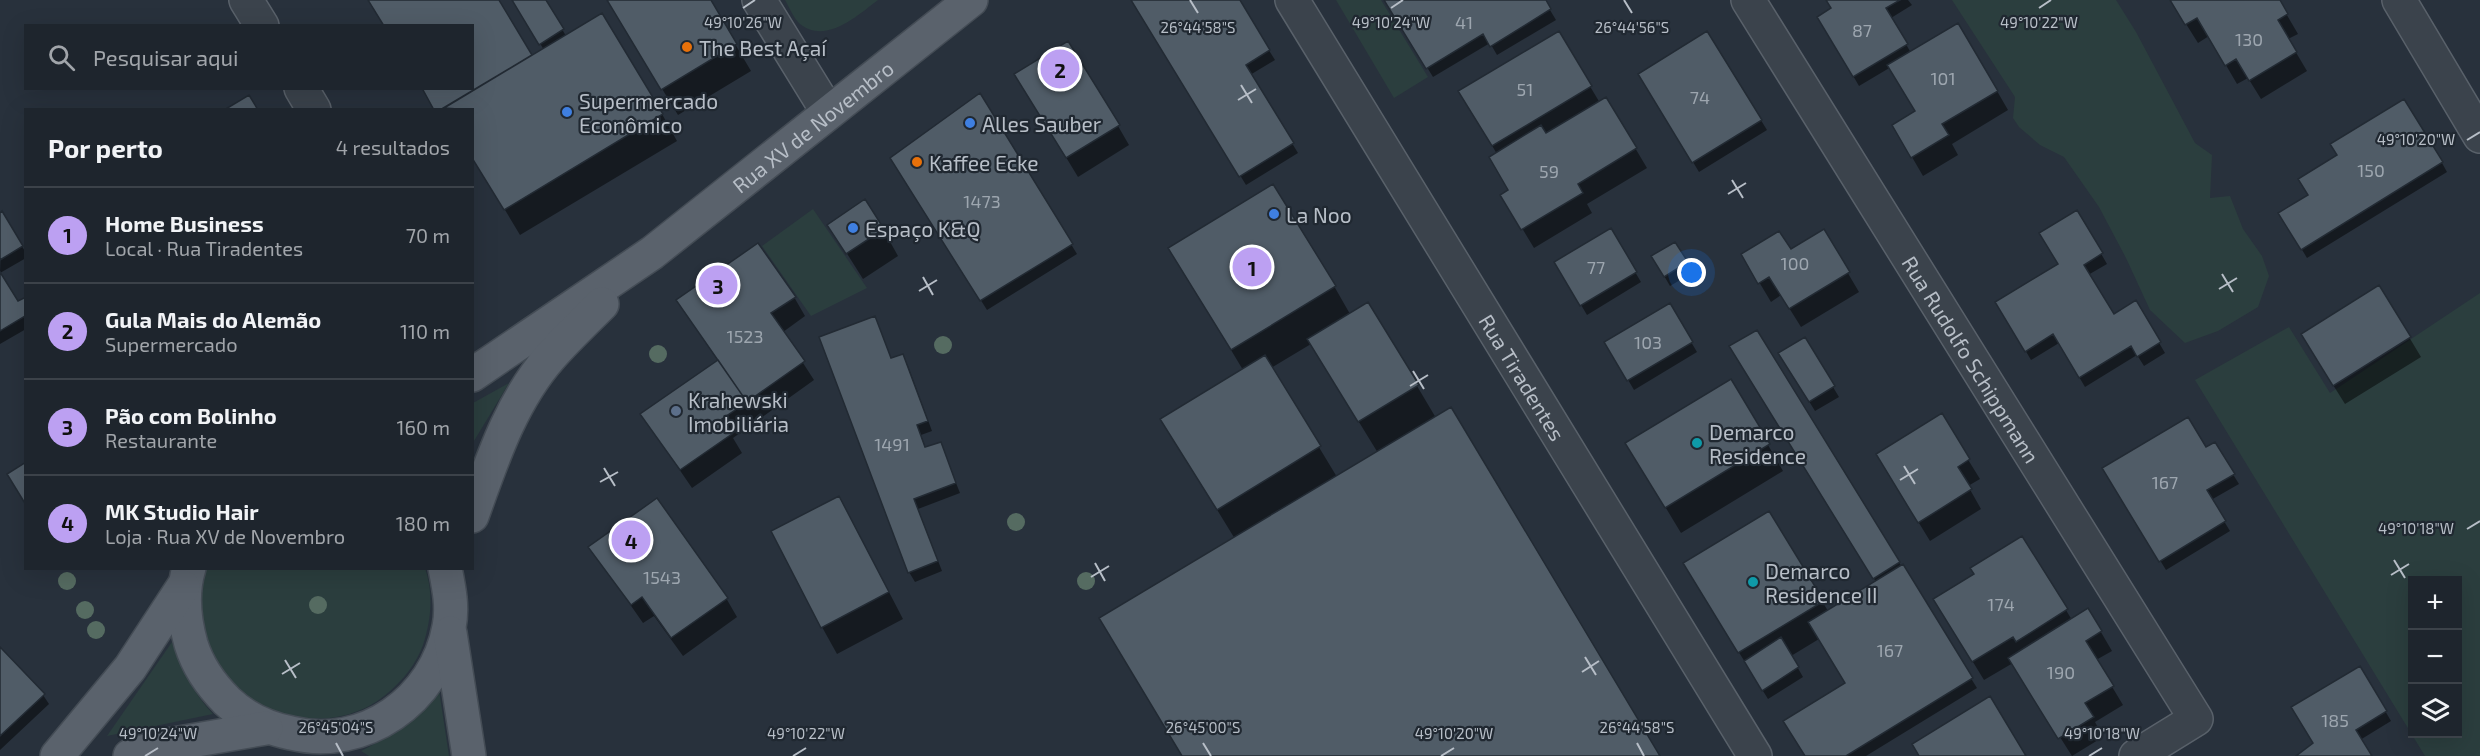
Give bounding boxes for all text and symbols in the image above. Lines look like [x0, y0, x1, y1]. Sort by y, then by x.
house number: 41 [1455, 11, 1473, 33]
text: 49°10'26"W [704, 13, 782, 31]
text: 49°10'24"W [1352, 13, 1430, 31]
text: 49°10'22"W [2000, 13, 2078, 31]
text: 26°44'58"S [1161, 18, 1235, 36]
text: 26°44'56"S [1595, 18, 1669, 36]
house number: 87 [1852, 19, 1872, 41]
search box [24, 24, 474, 90]
house number: 130 [2235, 28, 2263, 50]
place label: The Best Açaí [699, 35, 827, 62]
marker: The Best Açaí [680, 40, 694, 54]
icon: search [45, 41, 78, 74]
text: Pesquisar aqui [93, 44, 239, 70]
pin: 2 [1040, 46, 1080, 92]
street label: Rua XV de Novembro [727, 54, 898, 197]
house number: 101 [1930, 67, 1956, 89]
house number: 51 [1517, 78, 1533, 100]
house number: 74 [1690, 86, 1710, 108]
place label: Supermercado Econômico [579, 88, 718, 137]
marker: Supermercado Econômico [560, 105, 574, 119]
place label: Alles Sauber [982, 111, 1102, 136]
marker: Alles Sauber [963, 116, 977, 130]
text: 49°10'20"W [2377, 130, 2455, 148]
text: Por perto [48, 132, 163, 163]
text: 4 resultados [336, 135, 450, 159]
place label: Kaffee Ecke [929, 150, 1039, 175]
marker: Kaffee Ecke [910, 155, 924, 169]
house number: 150 [2357, 159, 2385, 181]
house number: 59 [1539, 160, 1559, 182]
house number: 1473 [963, 190, 1001, 212]
place label: La Noo [1286, 202, 1352, 227]
marker: La Noo [1267, 207, 1281, 221]
text: Home Business [105, 210, 264, 236]
place label: Espaço K&Q [865, 216, 981, 243]
marker: Espaço K&Q [846, 221, 860, 235]
text: 1 [63, 223, 72, 247]
text: 70 m [406, 223, 450, 247]
text: Local · Rua Tiradentes [105, 236, 303, 260]
pin: 1 [1232, 244, 1272, 290]
street label: Rua Rudolfo Schippmann [1898, 251, 2045, 467]
house number: 100 [1781, 252, 1809, 274]
house number: 77 [1587, 256, 1605, 278]
your location [1677, 258, 1706, 287]
pin: 3 [698, 262, 738, 308]
text: Gula Mais do Alemão [105, 306, 321, 332]
street label: Rua Tiradentes [1475, 309, 1571, 445]
text: 2 [62, 319, 73, 343]
text: 110 m [400, 319, 450, 343]
house number: 1523 [727, 325, 763, 347]
house number: 103 [1634, 331, 1662, 353]
text: Supermercado [105, 332, 238, 356]
place label: Krahewski Imobiliária [688, 387, 789, 436]
text: Pão com Bolinho [105, 402, 277, 428]
marker: Krahewski Imobiliária [669, 404, 683, 418]
text: 3 [62, 415, 73, 439]
text: 160 m [397, 415, 450, 439]
place label: Demarco Residence [1709, 419, 1806, 468]
text: Restaurante [105, 428, 217, 452]
house number: 1491 [874, 433, 910, 455]
marker: Demarco Residence [1690, 436, 1704, 450]
house number: 167 [2152, 471, 2178, 493]
text: MK Studio Hair [105, 498, 259, 524]
text: 4 [61, 511, 74, 535]
text: 180 m [396, 511, 450, 535]
pin: 4 [612, 518, 650, 562]
text: 49°10'18"W [2378, 519, 2454, 537]
text: Loja · Rua XV de Novembro [105, 524, 345, 548]
place label: Demarco Residence II [1765, 558, 1878, 607]
house number: 1543 [643, 566, 681, 588]
marker: Demarco Residence II [1746, 575, 1760, 589]
map controls [2408, 576, 2462, 738]
button: + [2408, 576, 2462, 630]
house number: 174 [1987, 593, 2015, 615]
button: − [2408, 630, 2462, 684]
house number: 167 [1877, 639, 1903, 661]
house number: 190 [2047, 661, 2075, 683]
button: layers [2408, 684, 2462, 738]
house number: 185 [2321, 709, 2349, 731]
text: 26°45'04"S [299, 718, 373, 736]
text: 26°45'00"S [1166, 718, 1240, 736]
text: 26°44'58"S [1600, 718, 1674, 736]
text: 49°10'24"W [119, 724, 197, 742]
text: 49°10'22"W [767, 724, 845, 742]
text: 49°10'20"W [1415, 724, 1493, 742]
text: 49°10'18"W [2064, 724, 2140, 742]

